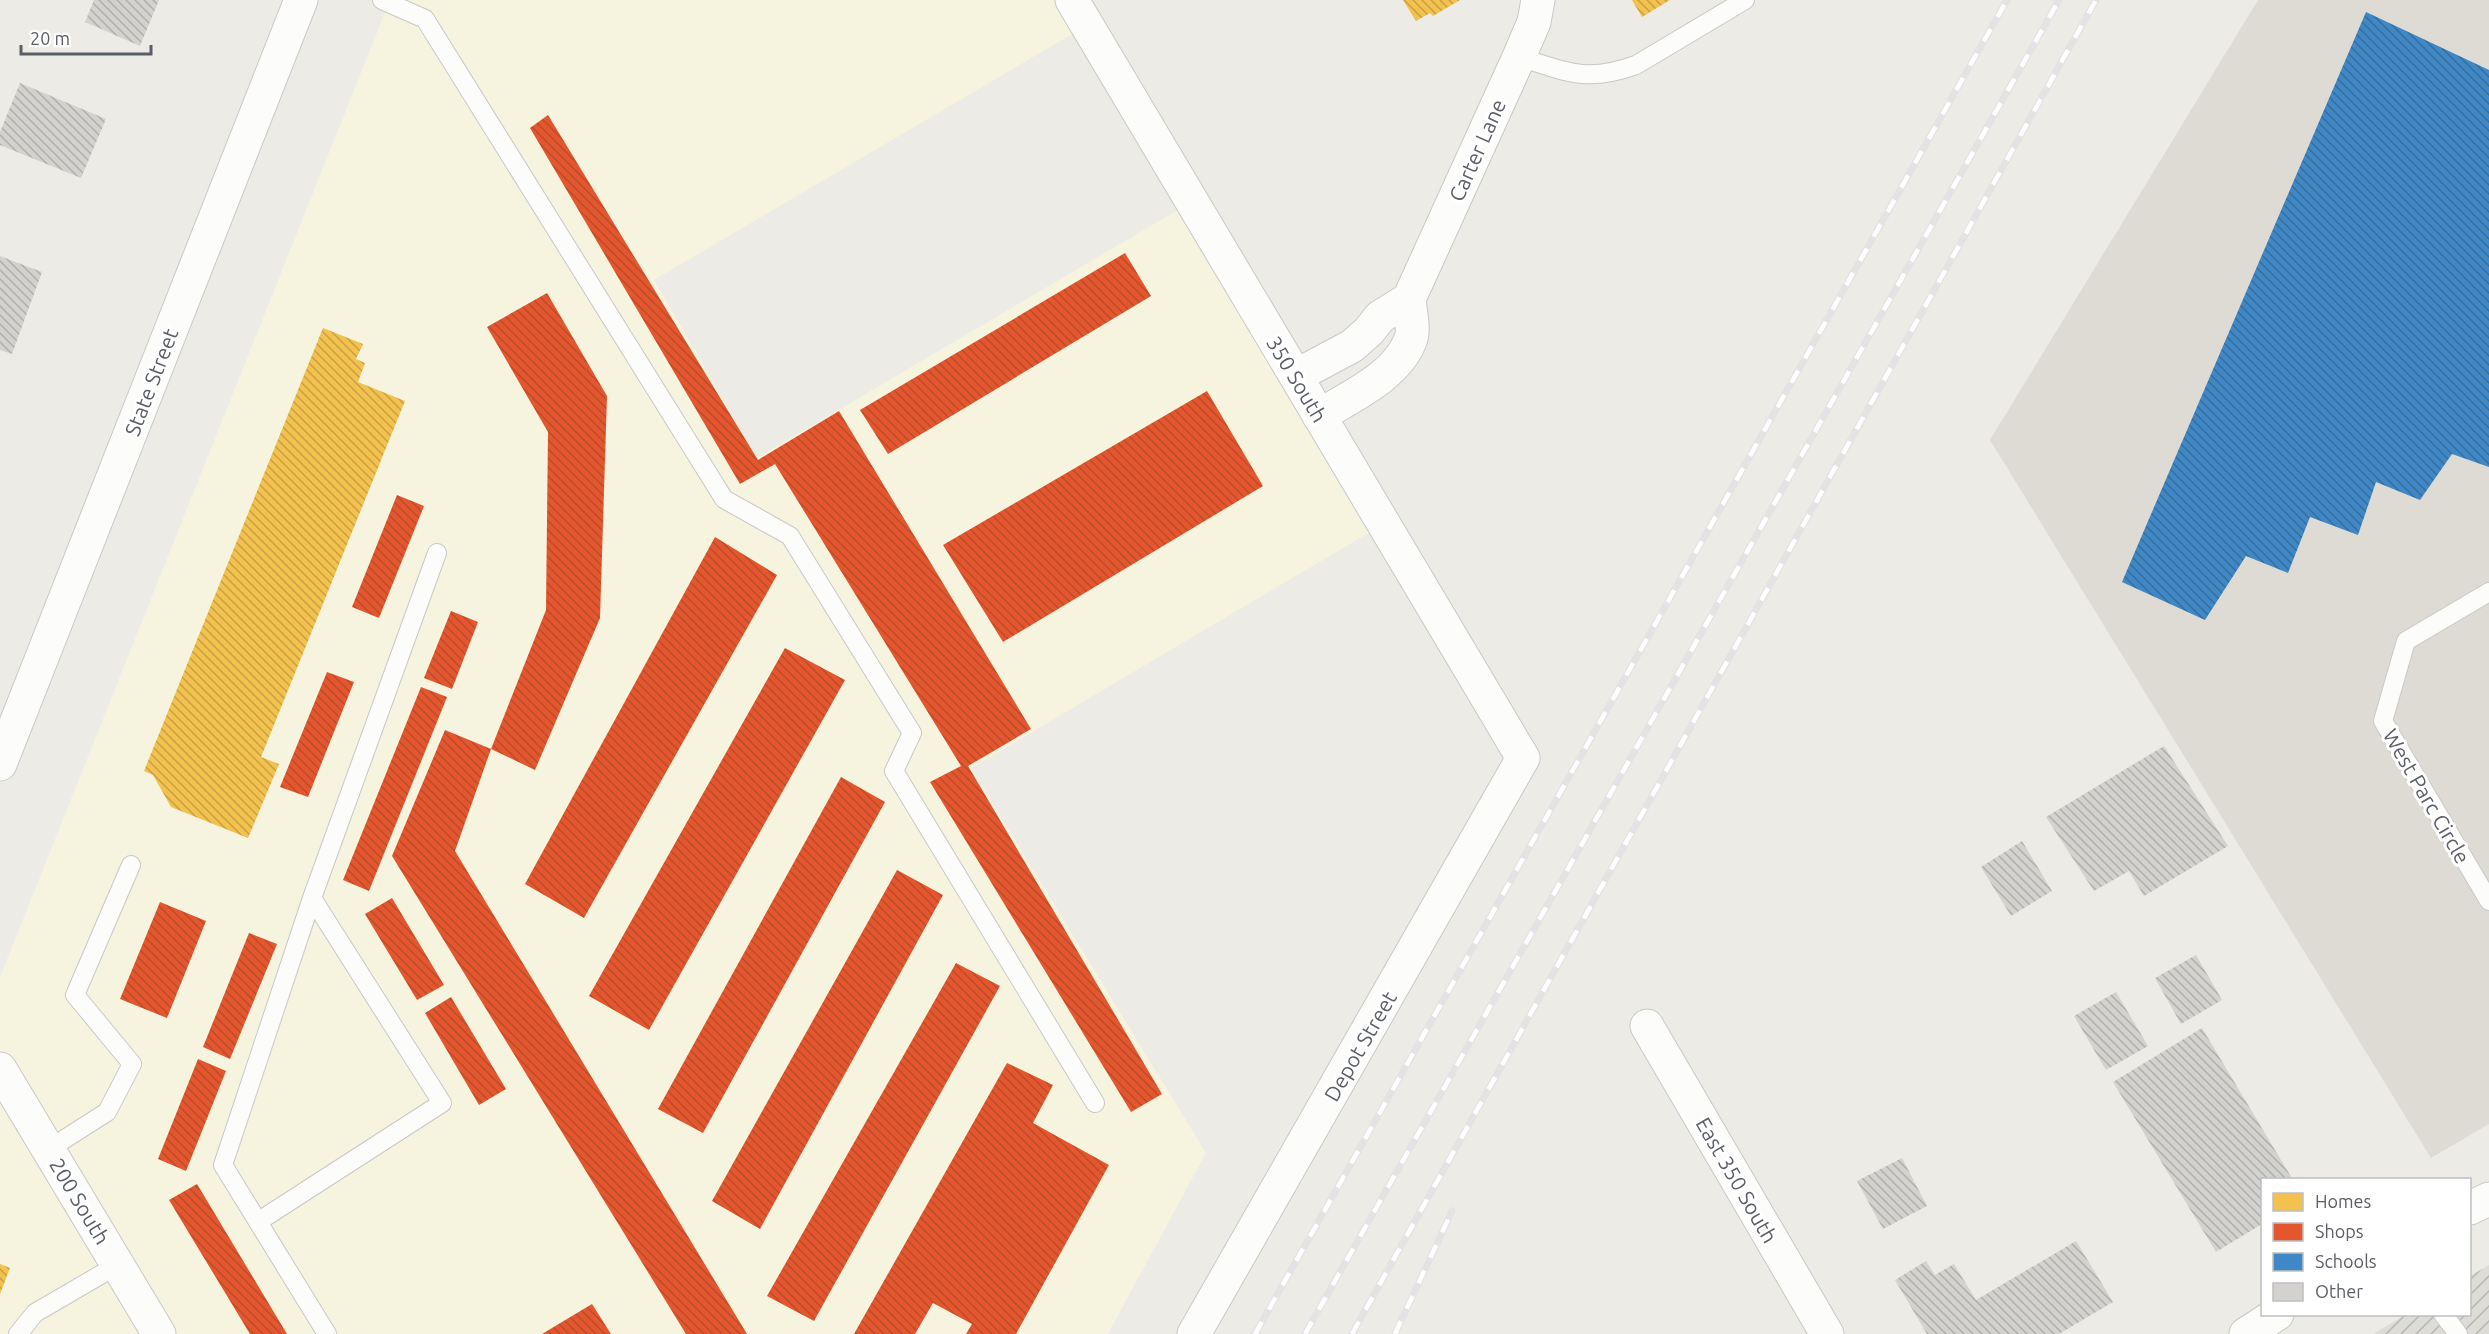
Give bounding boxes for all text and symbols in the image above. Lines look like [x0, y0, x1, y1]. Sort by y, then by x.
scale bar [21, 18, 152, 56]
text: 20 m [30, 28, 70, 48]
street label: Carter Lane [1444, 95, 1510, 205]
street label: State Street [120, 325, 182, 439]
street label: 350 South [1262, 332, 1332, 426]
street label: West Parc Circle [2379, 724, 2475, 868]
street label: Depot Street [1319, 987, 1401, 1105]
street label: East 350 South [1691, 1113, 1783, 1247]
street label: 200 South [45, 1154, 115, 1248]
legend [2261, 1178, 2471, 1316]
text: Homes [2315, 1191, 2372, 1211]
text: Shops [2315, 1221, 2364, 1241]
text: Schools [2315, 1251, 2377, 1271]
text: Other [2315, 1281, 2363, 1301]

